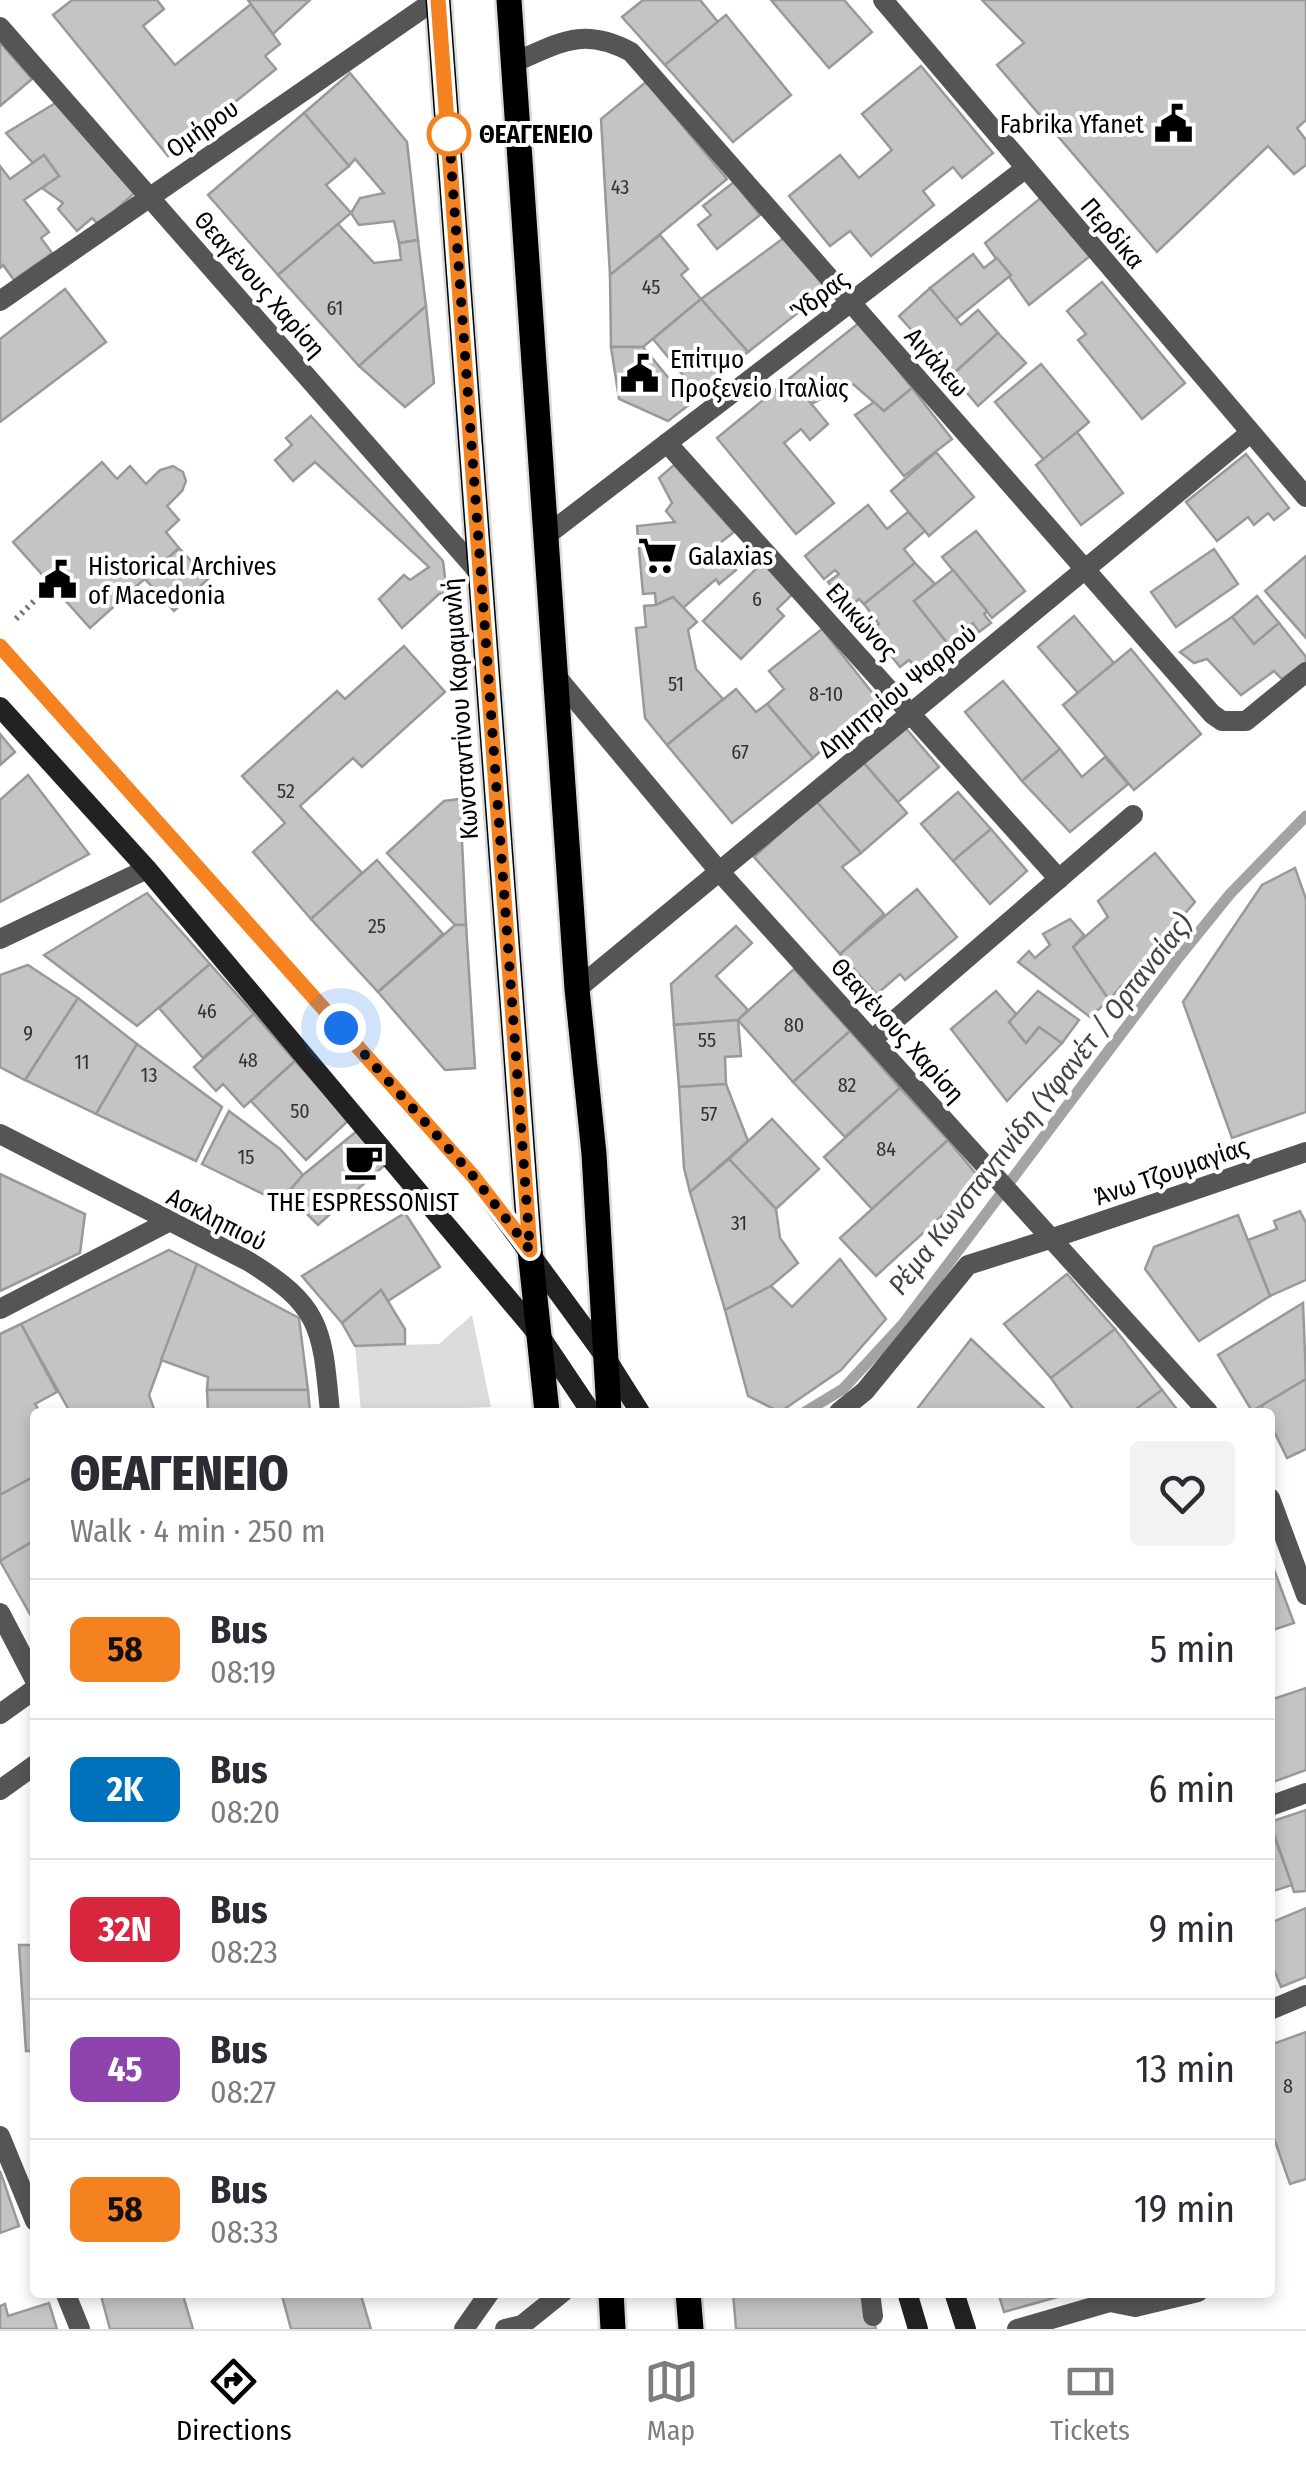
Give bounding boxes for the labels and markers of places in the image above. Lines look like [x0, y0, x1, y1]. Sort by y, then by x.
public building icon: Fabrika Yfanet [1153, 103, 1195, 145]
place label: Fabrika Yfanet [1000, 110, 1145, 140]
marker: ΘΕΑΓΕΝΕΙΟ [428, 113, 470, 155]
place label: ΘΕΑΓΕΝΕΙΟ [479, 120, 593, 150]
place label: Επίτιμο Προξενείο Ιταλίας [670, 345, 849, 404]
public building icon: Επίτιμο Προξενείο Ιταλίας [619, 352, 661, 394]
supermarket icon: Galaxias [637, 535, 679, 577]
place label: Galaxias [688, 542, 773, 572]
place label: Historical Archives of Macedonia [88, 552, 276, 611]
public building icon: Historical Archives of Macedonia [37, 559, 79, 601]
cafe icon: THE ESPRESSONIST [342, 1140, 384, 1182]
place label: THE ESPRESSONIST [267, 1188, 459, 1218]

